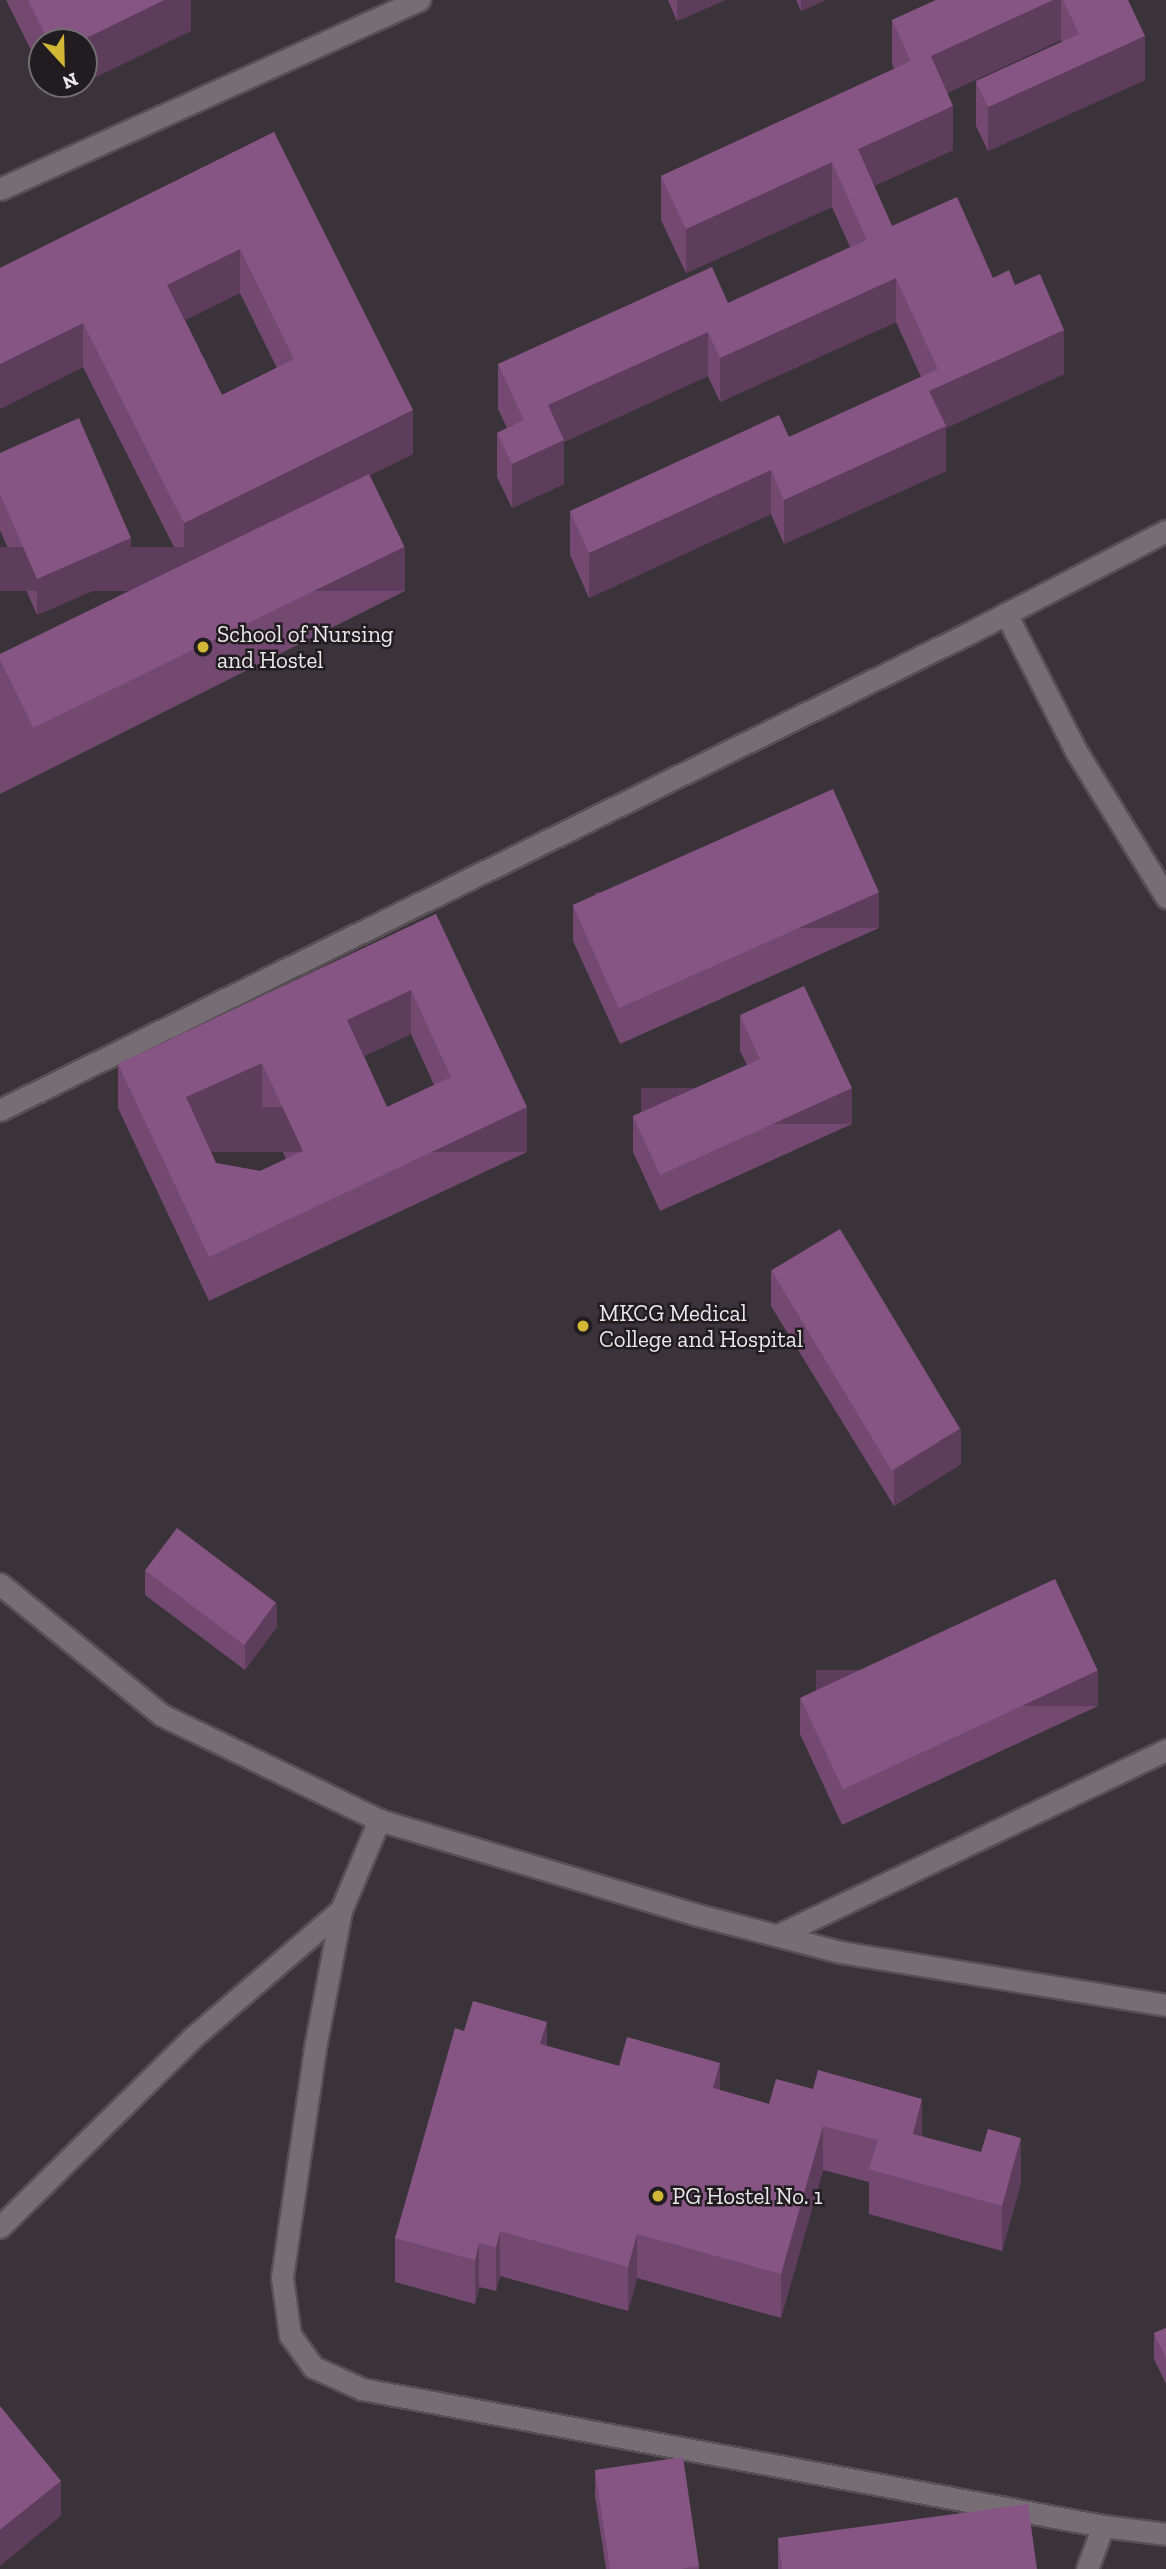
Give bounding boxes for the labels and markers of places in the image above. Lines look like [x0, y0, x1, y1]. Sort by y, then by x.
place label: School of Nursing and Hostel [217, 620, 393, 674]
marker: School of Nursing and Hostel [195, 639, 211, 655]
place label: MKCG Medical College and Hospital [599, 1299, 803, 1353]
marker: MKCG Medical College and Hospital [573, 1316, 593, 1336]
place label: PG Hostel No. 1 [672, 2182, 823, 2210]
marker: PG Hostel No. 1 [650, 2188, 666, 2204]

